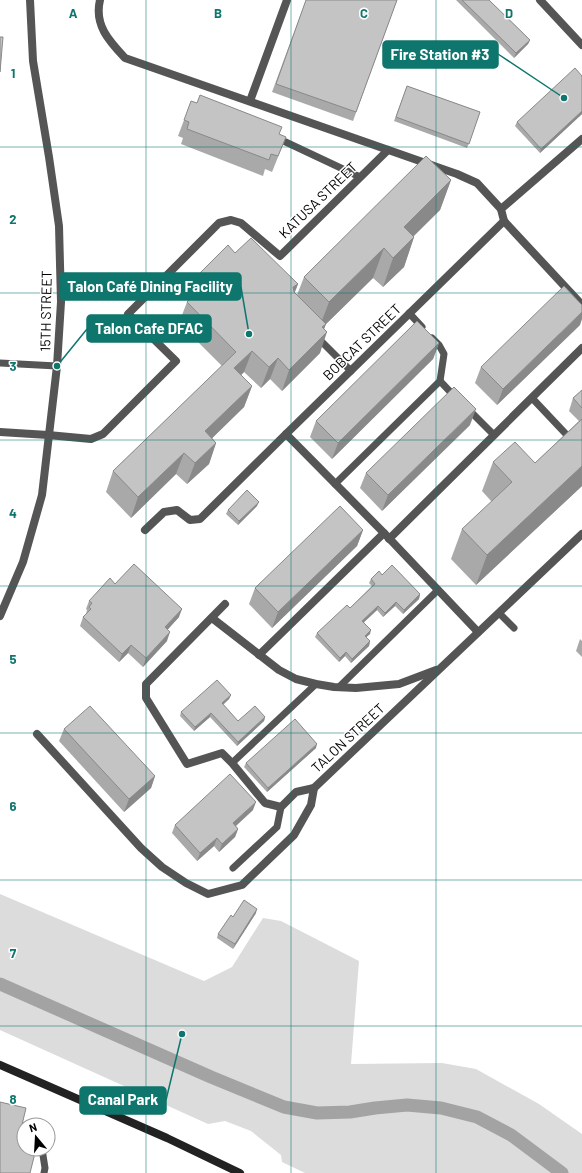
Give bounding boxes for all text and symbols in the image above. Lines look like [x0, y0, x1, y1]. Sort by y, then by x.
text: A [69, 5, 78, 21]
text: B [214, 5, 222, 21]
text: C [360, 5, 368, 21]
text: D [505, 5, 513, 21]
callout: Fire Station #3 [383, 41, 498, 68]
text: Fire Station #3 [391, 45, 489, 63]
text: 1 [11, 65, 15, 81]
street label: KATUSA STREET [275, 158, 360, 241]
text: 2 [9, 211, 17, 227]
street label: 15TH STREET [36, 270, 55, 352]
callout: Talon Café Dining Facility [60, 273, 241, 300]
text: Talon Café Dining Facility [67, 277, 233, 295]
street label: BOBCAT STREET [319, 300, 404, 383]
callout: Talon Cafe DFAC [87, 315, 211, 342]
text: Talon Cafe DFAC [95, 319, 203, 337]
text: 3 [9, 358, 17, 374]
text: 4 [9, 505, 17, 521]
text: 5 [9, 651, 17, 667]
street label: TALON STREET [308, 699, 388, 776]
text: 6 [10, 798, 17, 814]
text: 7 [10, 945, 17, 961]
callout: Canal Park [80, 1087, 166, 1114]
text: Canal Park [88, 1090, 158, 1108]
text: 8 [9, 1091, 17, 1107]
north arrow [16, 1117, 56, 1157]
text: N [27, 1120, 38, 1134]

